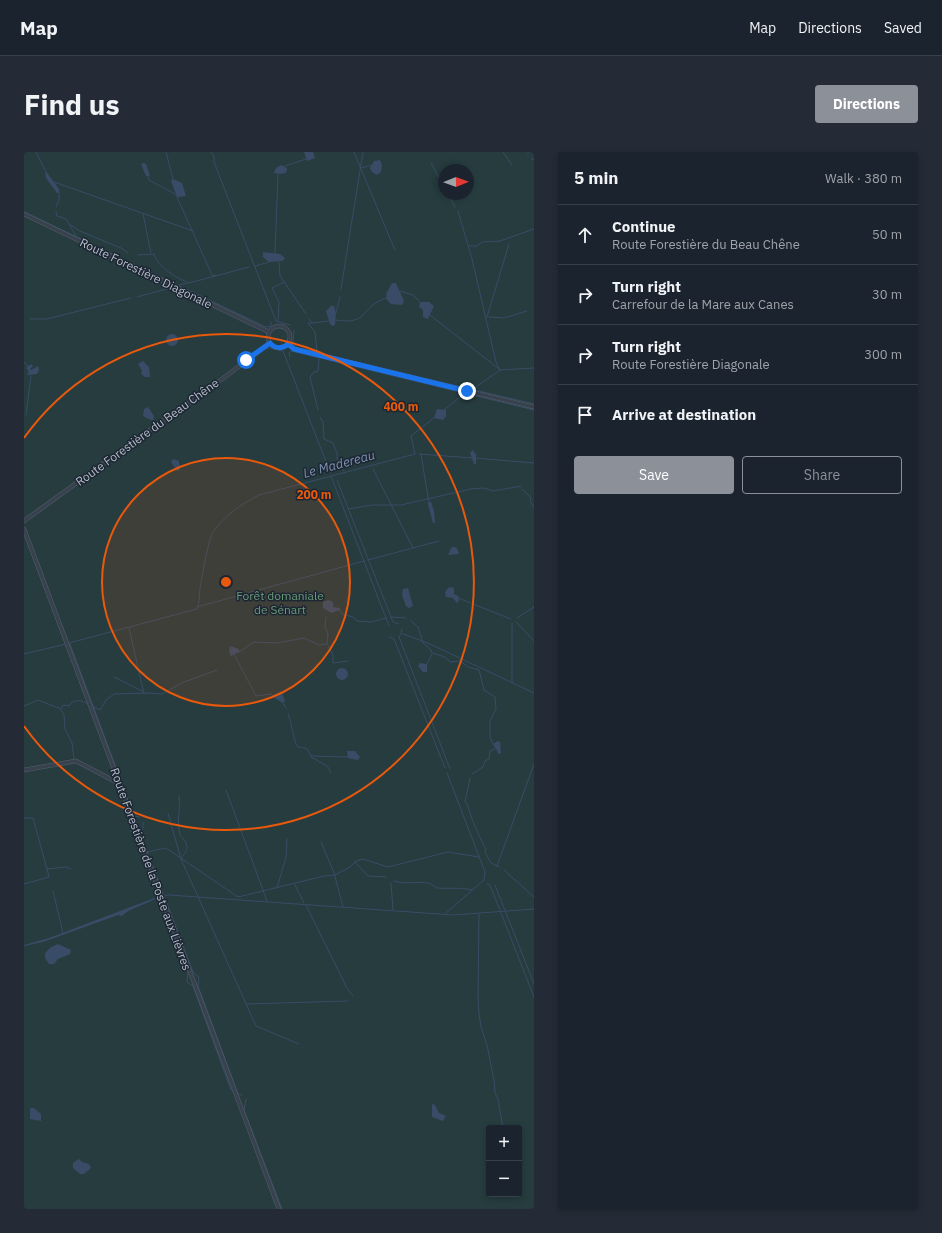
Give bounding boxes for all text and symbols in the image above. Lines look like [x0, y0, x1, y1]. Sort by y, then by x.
text: Map [20, 16, 58, 40]
text: Map [749, 19, 776, 37]
text: Directions [798, 19, 862, 37]
text: Saved [884, 19, 922, 37]
button: Directions [815, 85, 918, 123]
text: Find us [24, 86, 120, 123]
north arrow [438, 164, 474, 200]
text: 5 min [574, 167, 618, 189]
text: Walk · 380 m [825, 170, 902, 187]
text: Continue [612, 217, 676, 236]
icon: ahead [574, 224, 596, 246]
text: 50 m [872, 226, 902, 243]
street label: Route Forestière Diagonale [77, 234, 215, 312]
text: Route Forestière du Beau Chêne [612, 236, 800, 253]
text: Turn right [612, 277, 681, 296]
icon: right [574, 284, 596, 306]
text: 30 m [872, 286, 902, 303]
text: Carrefour de la Mare aux Canes [612, 296, 794, 313]
text: Turn right [612, 337, 681, 356]
icon: right [574, 344, 596, 366]
text: 300 m [864, 346, 902, 363]
route start [237, 351, 255, 369]
text: Route Forestière Diagonale [612, 356, 770, 373]
street label: Route Forestière du Beau Chêne [72, 375, 222, 489]
route end [458, 382, 476, 400]
text: 400 m [383, 399, 419, 414]
icon: arrive [574, 404, 596, 426]
text: Arrive at destination [612, 405, 756, 424]
water label: Le Madereau [301, 446, 377, 482]
button: Save [574, 456, 734, 494]
button: Share [742, 456, 902, 494]
text: 200 m [296, 487, 332, 502]
centre of rings [219, 575, 233, 589]
park label: Forêt domaniale de Sénart [236, 588, 324, 617]
street label: Route Forestière de la Poste aux Lièvres [107, 766, 195, 972]
map controls [486, 1125, 522, 1197]
button: + [486, 1125, 522, 1161]
button: − [486, 1161, 522, 1197]

